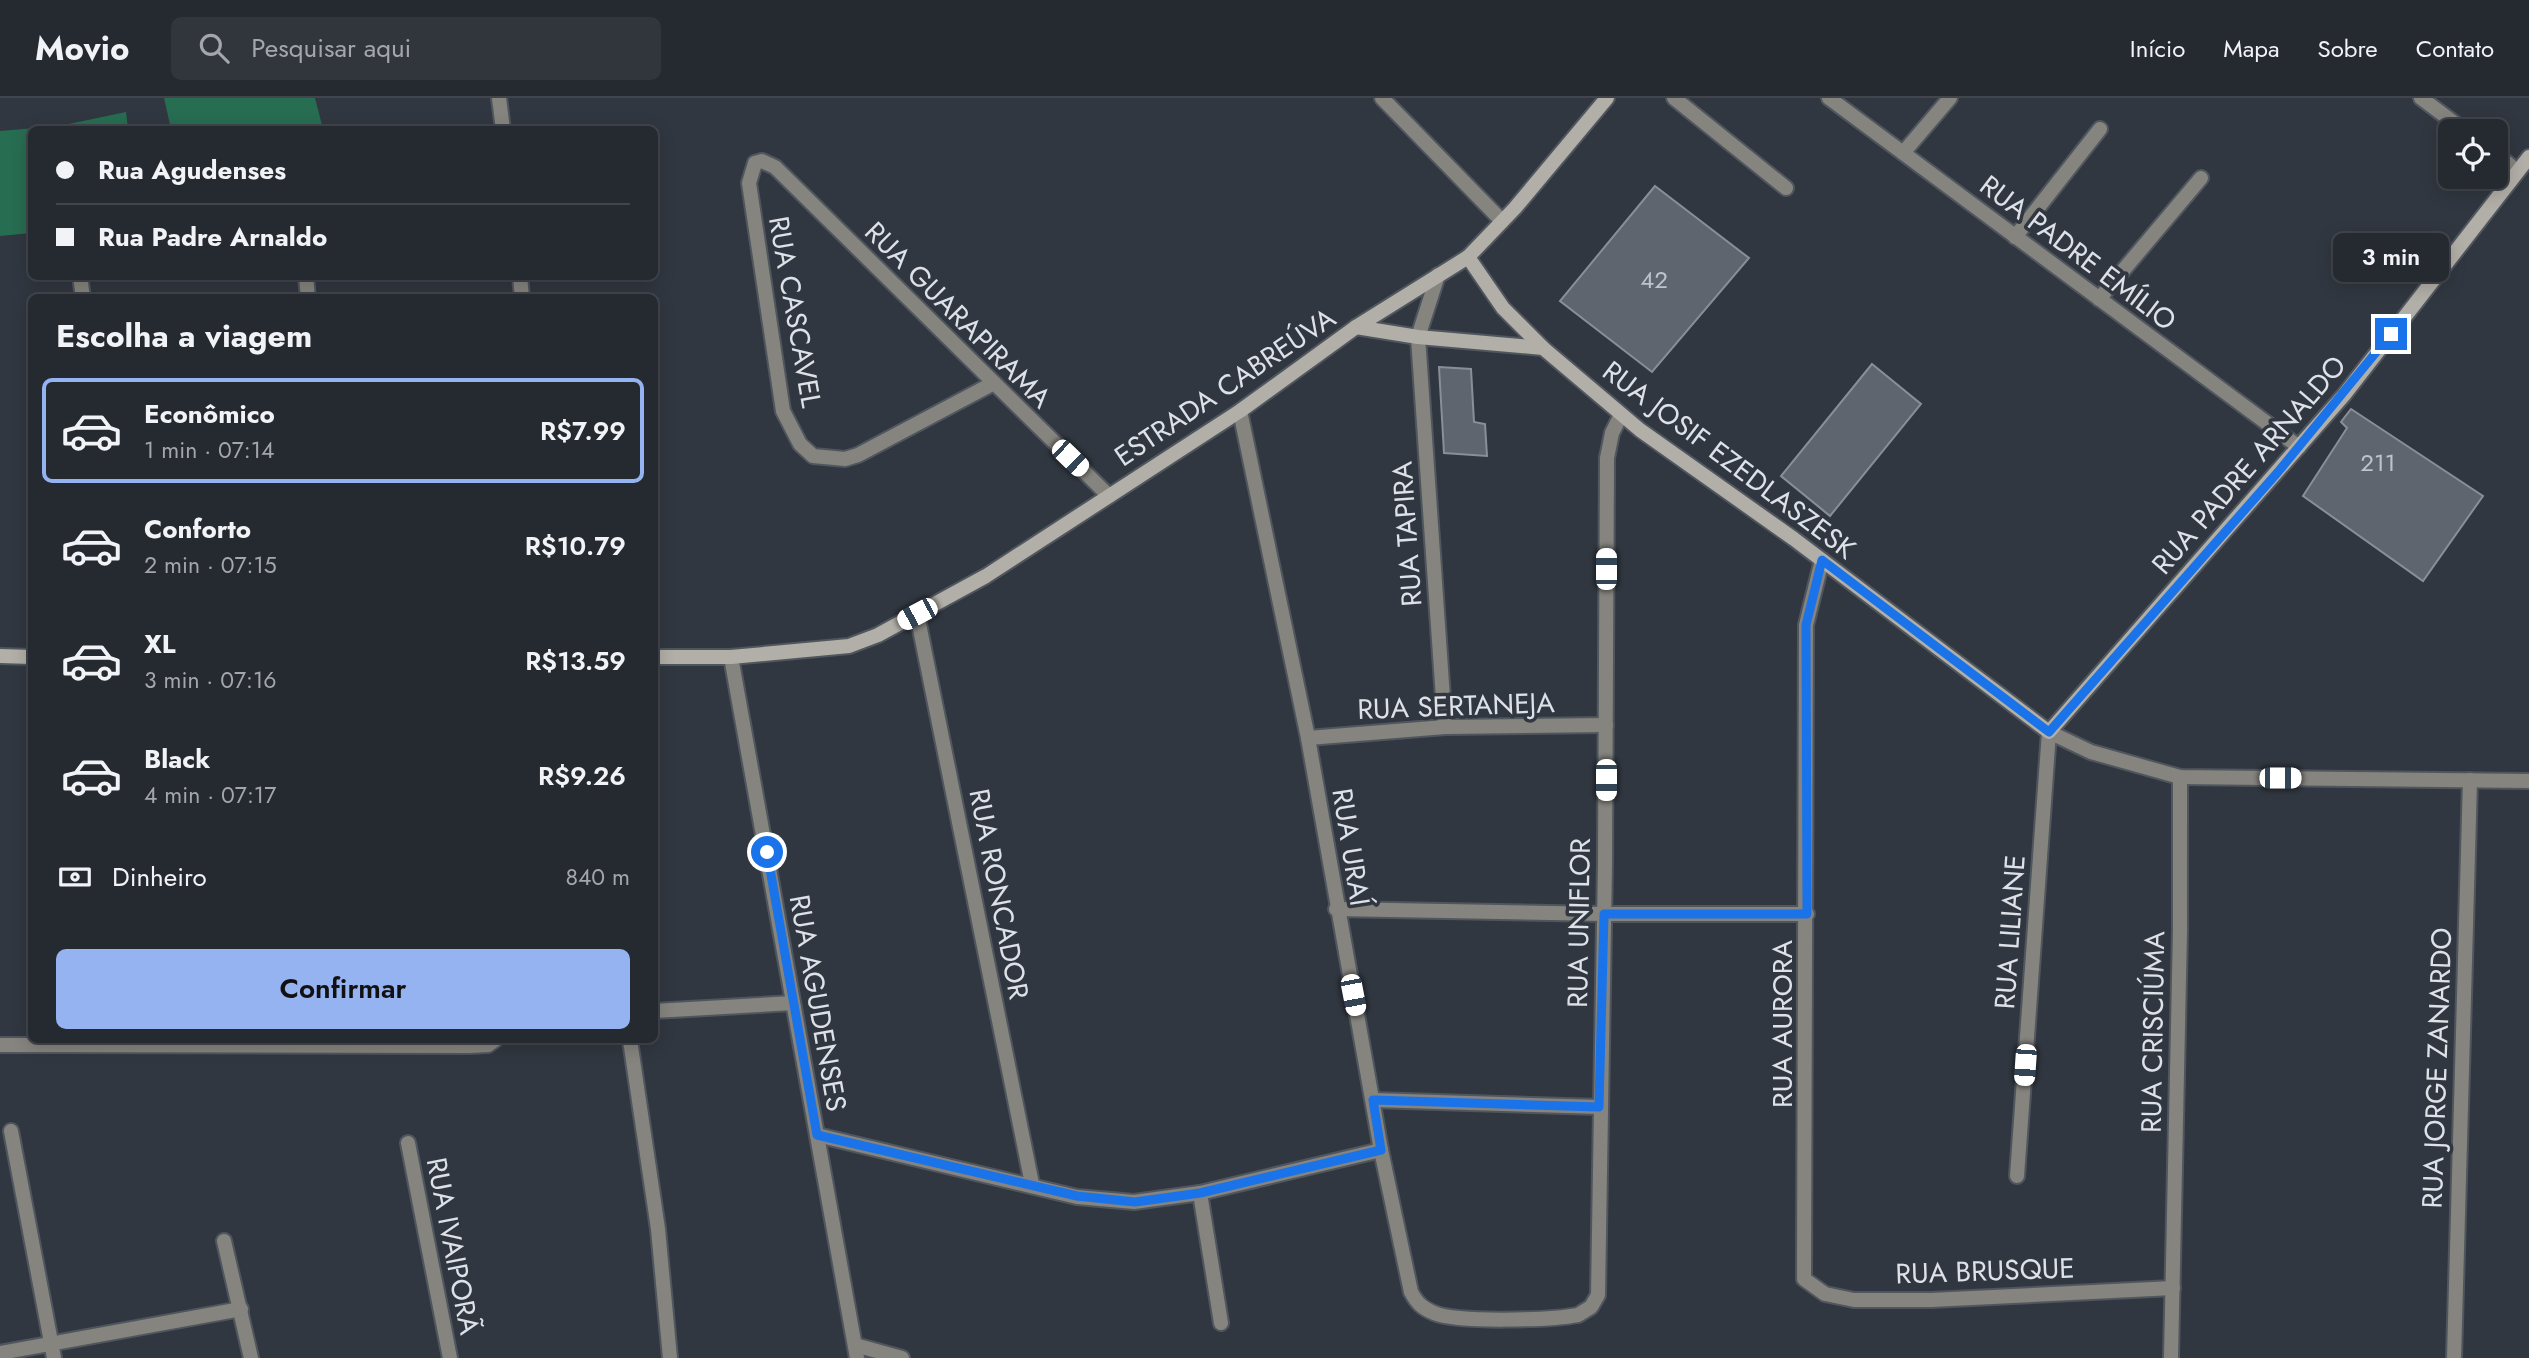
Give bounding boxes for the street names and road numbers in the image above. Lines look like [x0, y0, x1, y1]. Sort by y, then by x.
street label: RUA PADRE EMÍLIO [1971, 165, 2185, 341]
street label: RUA GUARAPIRAMA [855, 212, 1061, 418]
street label: RUA CASCAVEL [758, 213, 832, 411]
street label: ESTRADA CABREÚVA [1106, 297, 1344, 476]
street label: RUA PADRE ARNALDO [2142, 346, 2356, 584]
street label: RUA JOSIF EZEDLASZESK [1594, 351, 1864, 569]
street label: RUA TAPIRA [1381, 460, 1433, 608]
street label: RUA SERTANEJA [1357, 682, 1556, 730]
street label: RUA RONCADOR [958, 785, 1040, 1003]
street label: RUA URAÍ [1321, 785, 1381, 910]
street label: RUA UNIFLOR [1557, 837, 1601, 1008]
street label: RUA LILIANE [1984, 853, 2036, 1011]
street label: RUA AGUDENSES [779, 892, 857, 1114]
street label: RUA JORGE ZANARDO [2412, 927, 2462, 1209]
street label: RUA CRISCIÚMA [2131, 930, 2175, 1133]
street label: RUA AURORA [1762, 939, 1803, 1108]
street label: RUA IVAIPORÃ [416, 1154, 490, 1339]
street label: RUA BRUSQUE [1895, 1247, 2075, 1295]

